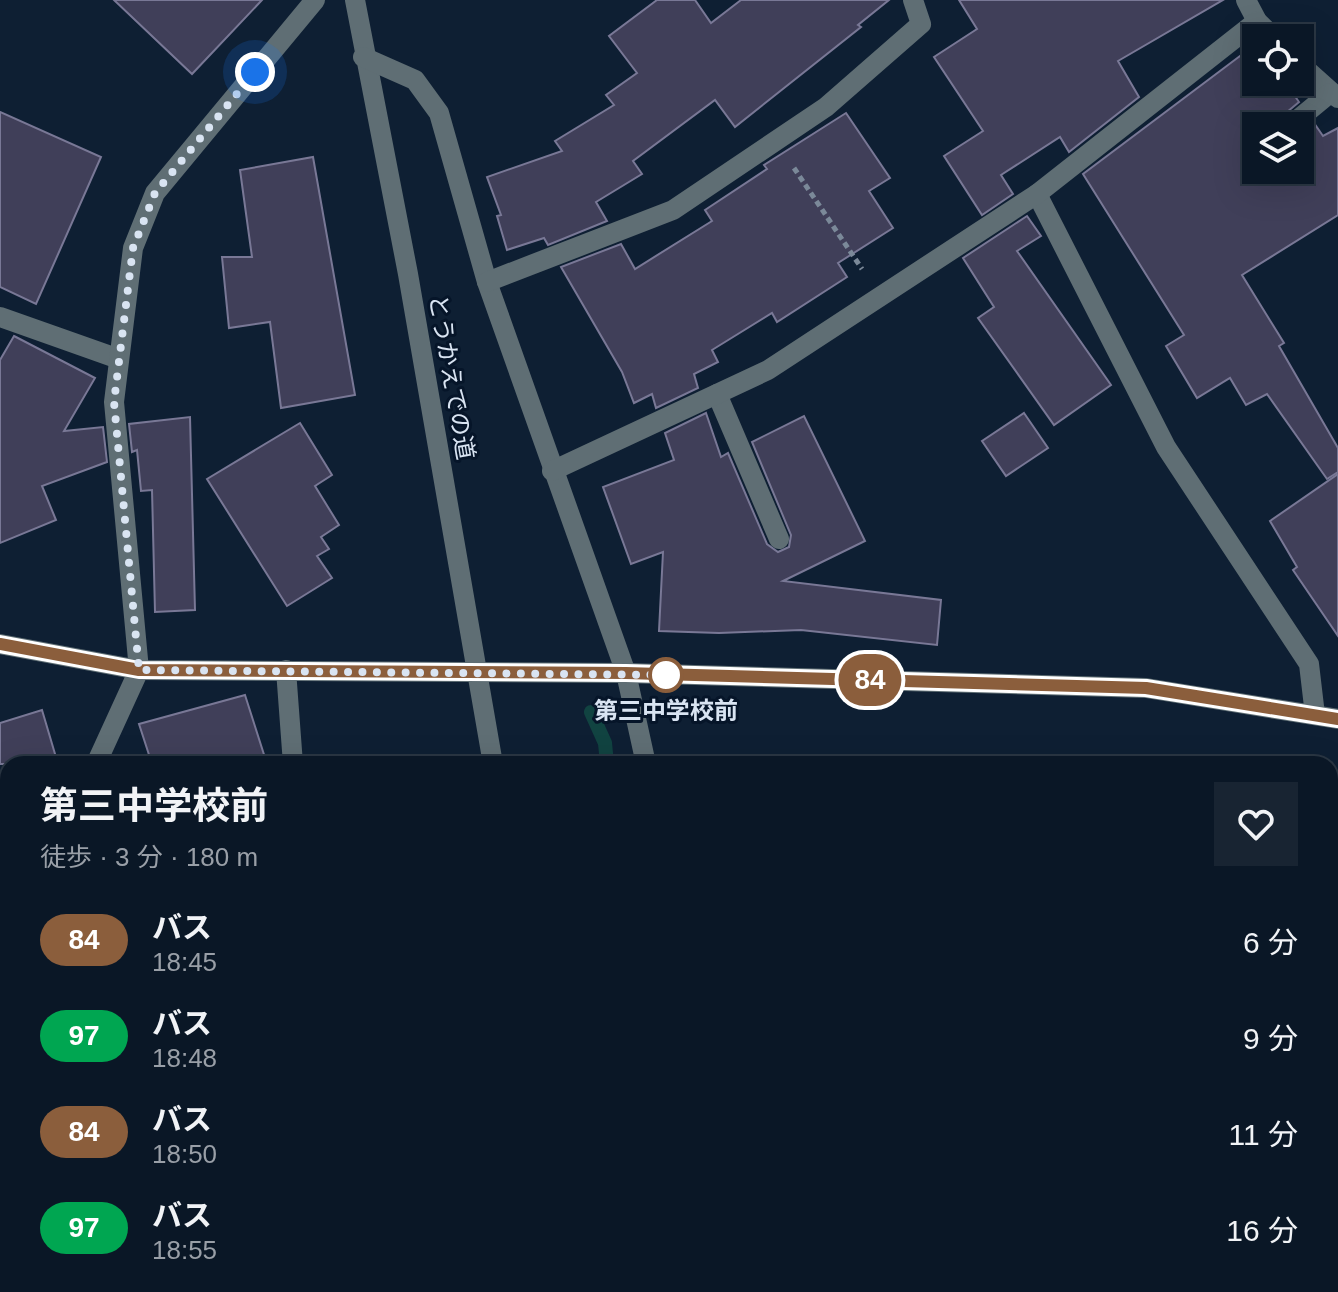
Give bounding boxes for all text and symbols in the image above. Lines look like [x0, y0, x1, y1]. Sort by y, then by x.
map controls [1242, 24, 1314, 184]
button: locate [1242, 24, 1314, 96]
your location [235, 52, 275, 92]
button: layers [1242, 112, 1314, 184]
street label: とうかえでの道 [424, 292, 480, 462]
line badge: 84 [834, 654, 906, 706]
marker: 第三中学校前 [649, 658, 683, 692]
text: 84 [854, 664, 886, 695]
place label: 第三中学校前 [594, 697, 738, 724]
button: heart [1214, 782, 1298, 866]
text: 第三中学校前 [40, 785, 268, 827]
text: 徒歩 · 3 分 · 180 m [40, 842, 258, 872]
text: バス [152, 911, 212, 944]
text: 84 [68, 924, 100, 955]
text: 6 分 [1243, 926, 1298, 959]
text: 18:45 [152, 947, 217, 977]
text: バス [152, 1007, 212, 1040]
text: 97 [68, 1020, 100, 1051]
text: 9 分 [1243, 1022, 1298, 1055]
text: 18:48 [152, 1043, 217, 1073]
text: バス [152, 1103, 212, 1136]
text: 84 [68, 1116, 100, 1147]
text: 11 分 [1229, 1118, 1298, 1151]
text: 18:50 [152, 1139, 217, 1169]
text: バス [152, 1199, 212, 1232]
text: 97 [68, 1212, 100, 1243]
text: 16 分 [1226, 1214, 1298, 1247]
text: 18:55 [152, 1235, 217, 1265]

